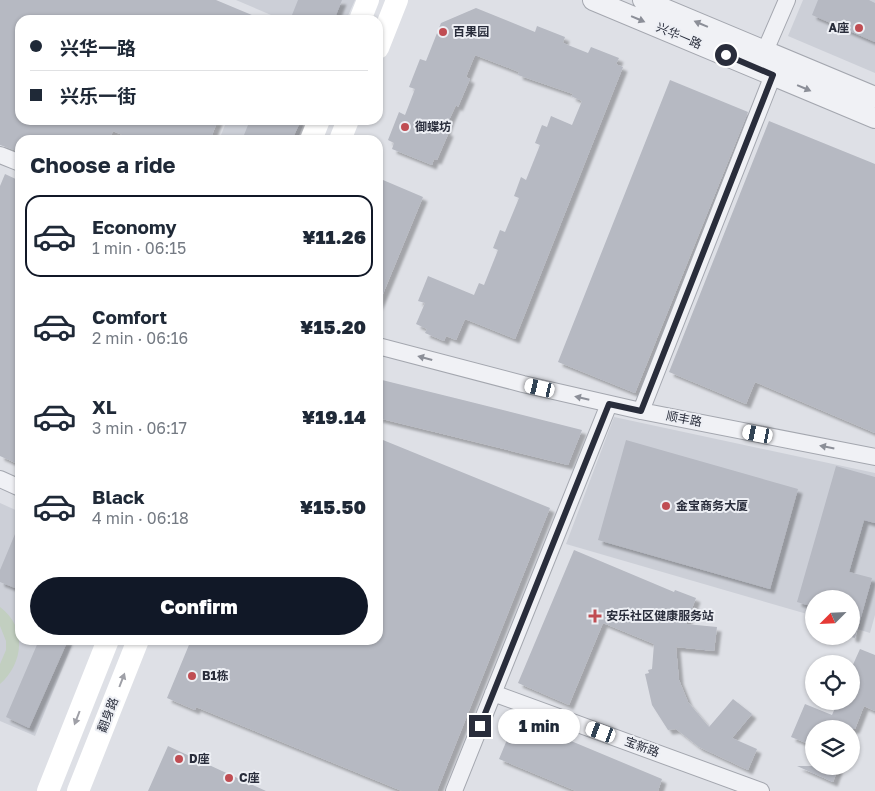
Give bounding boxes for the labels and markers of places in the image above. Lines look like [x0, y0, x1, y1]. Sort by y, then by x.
place label: A座 [828, 20, 849, 35]
marker: A座 [853, 22, 865, 34]
place label: 百果园 [453, 24, 489, 39]
marker: 百果园 [437, 26, 449, 38]
place label: 御蝶坊 [415, 119, 451, 134]
marker: 御蝶坊 [399, 121, 411, 133]
place label: 金宝商务大厦 [676, 498, 748, 513]
marker: 金宝商务大厦 [660, 500, 672, 512]
place label: 安乐社区健康服务站 [606, 608, 714, 623]
marker: 安乐社区健康服务站 [588, 609, 602, 623]
place label: B1栋 [202, 668, 229, 683]
marker: B1栋 [186, 670, 198, 682]
place label: D座 [189, 751, 210, 766]
marker: D座 [173, 753, 185, 765]
place label: C座 [239, 770, 260, 785]
marker: C座 [223, 772, 235, 784]

